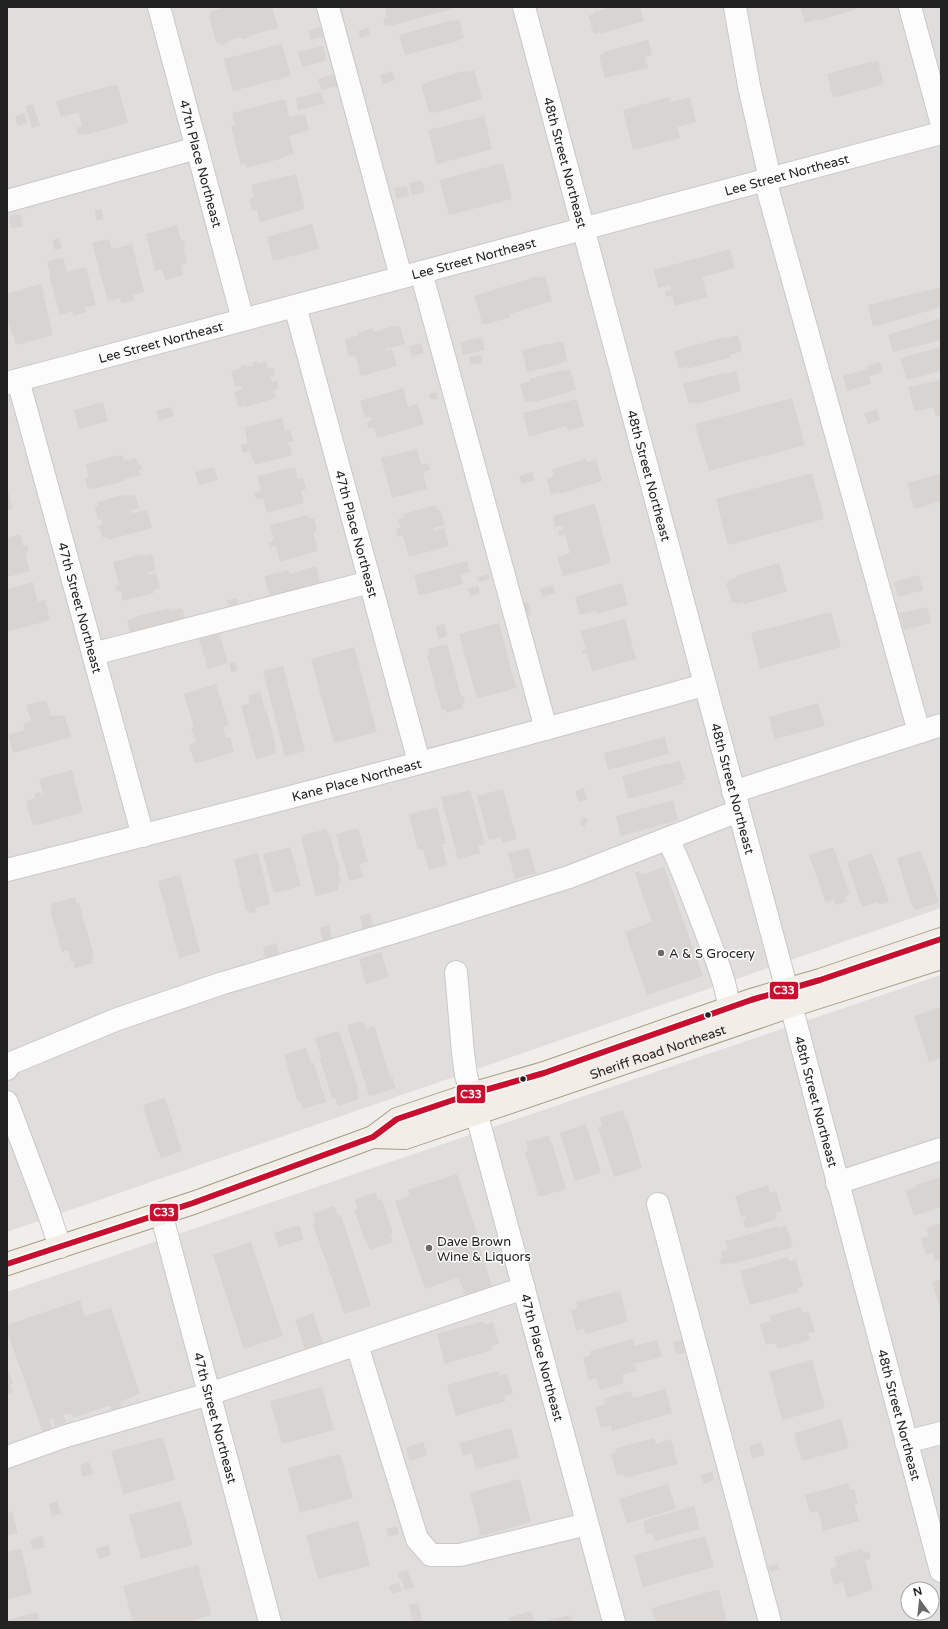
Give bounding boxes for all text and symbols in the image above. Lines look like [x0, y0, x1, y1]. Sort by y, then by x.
street label: 48th Street Northeast [539, 95, 590, 230]
street label: 47th Place Northeast [175, 98, 225, 229]
street label: Lee Street Northeast [723, 151, 851, 200]
street label: Lee Street Northeast [410, 235, 538, 283]
street label: Lee Street Northeast [97, 319, 225, 367]
street label: 48th Street Northeast [623, 408, 674, 543]
street label: 47th Place Northeast [331, 469, 381, 600]
street label: 47th Street Northeast [54, 541, 105, 675]
street label: 48th Street Northeast [707, 721, 757, 856]
street label: Kane Place Northeast [290, 756, 423, 805]
place label: A & S Grocery [669, 946, 755, 962]
marker: A & S Grocery [656, 948, 666, 958]
line badge: C33 [769, 981, 799, 1000]
text: C33 [773, 984, 795, 997]
unlabelled marker [703, 1010, 713, 1020]
street label: Sheriff Road Northeast [588, 1022, 728, 1083]
street label: 48th Street Northeast [790, 1035, 841, 1169]
unlabelled marker [518, 1074, 528, 1084]
line badge: C33 [456, 1084, 486, 1104]
text: C33 [460, 1088, 482, 1101]
line badge: C33 [149, 1203, 179, 1222]
text: C33 [153, 1206, 175, 1219]
place label: Dave Brown Wine & Liquors [437, 1234, 531, 1265]
marker: Dave Brown Wine & Liquors [424, 1243, 434, 1253]
street label: 47th Place Northeast [517, 1292, 566, 1423]
street label: 48th Street Northeast [874, 1348, 924, 1482]
street label: 47th Street Northeast [190, 1351, 240, 1485]
north arrow [900, 1581, 940, 1621]
text: N [912, 1584, 923, 1599]

